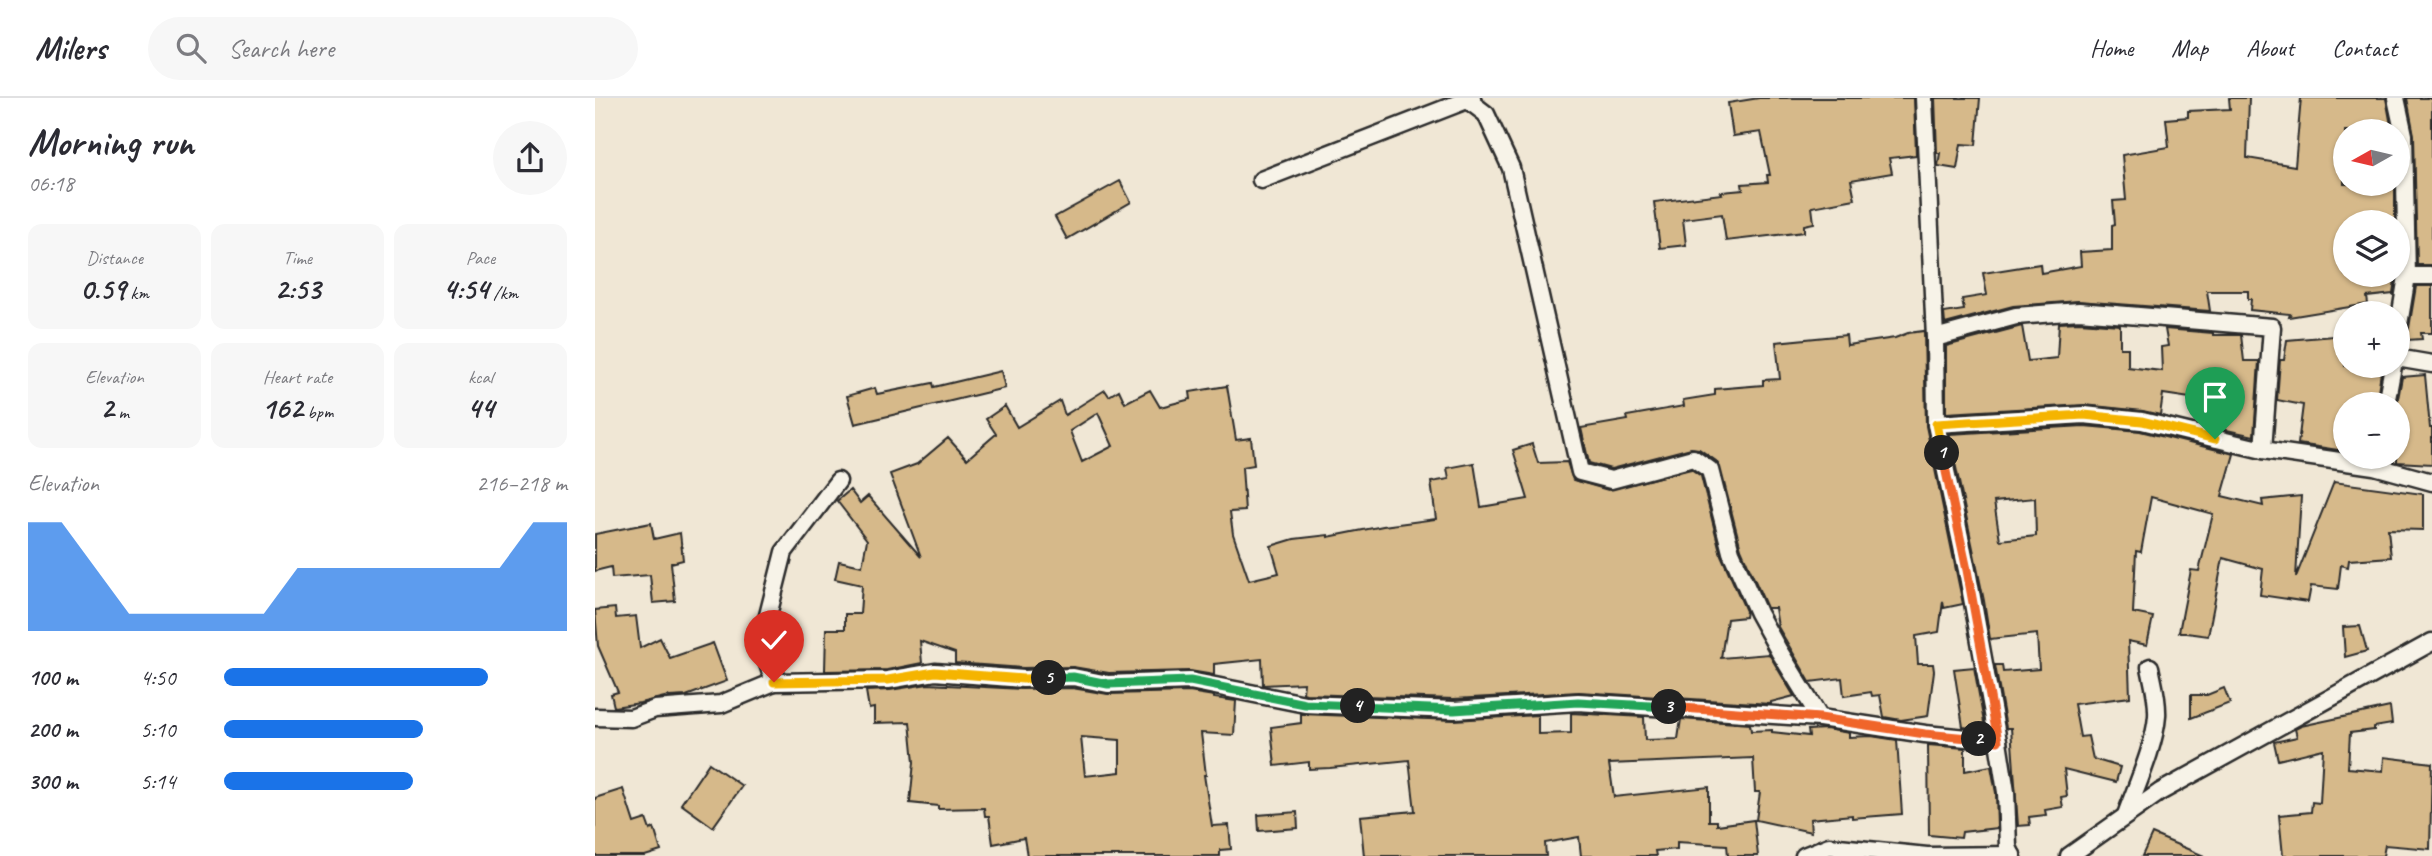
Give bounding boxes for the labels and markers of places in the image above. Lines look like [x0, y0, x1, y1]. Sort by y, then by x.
pin [2185, 367, 2245, 439]
pin: 1 [1925, 436, 1959, 470]
pin [744, 610, 804, 682]
pin: 5 [1031, 660, 1067, 696]
pin: 4 [1341, 688, 1375, 724]
pin: 3 [1651, 690, 1687, 724]
pin: 2 [1961, 722, 1997, 756]

